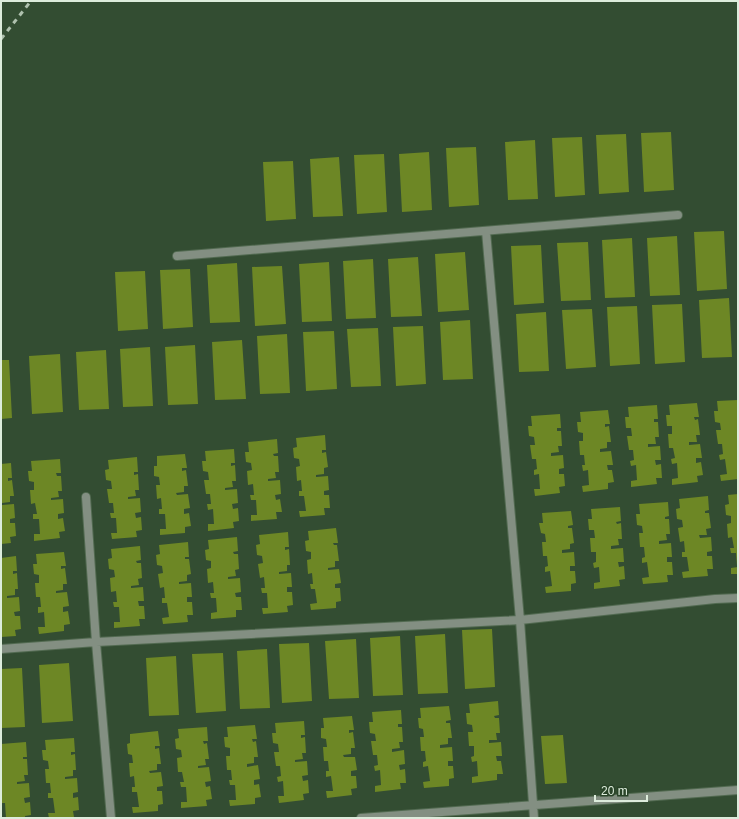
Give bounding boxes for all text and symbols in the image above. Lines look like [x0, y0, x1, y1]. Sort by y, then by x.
scale bar [595, 777, 647, 803]
text: 20 m [601, 784, 628, 798]

